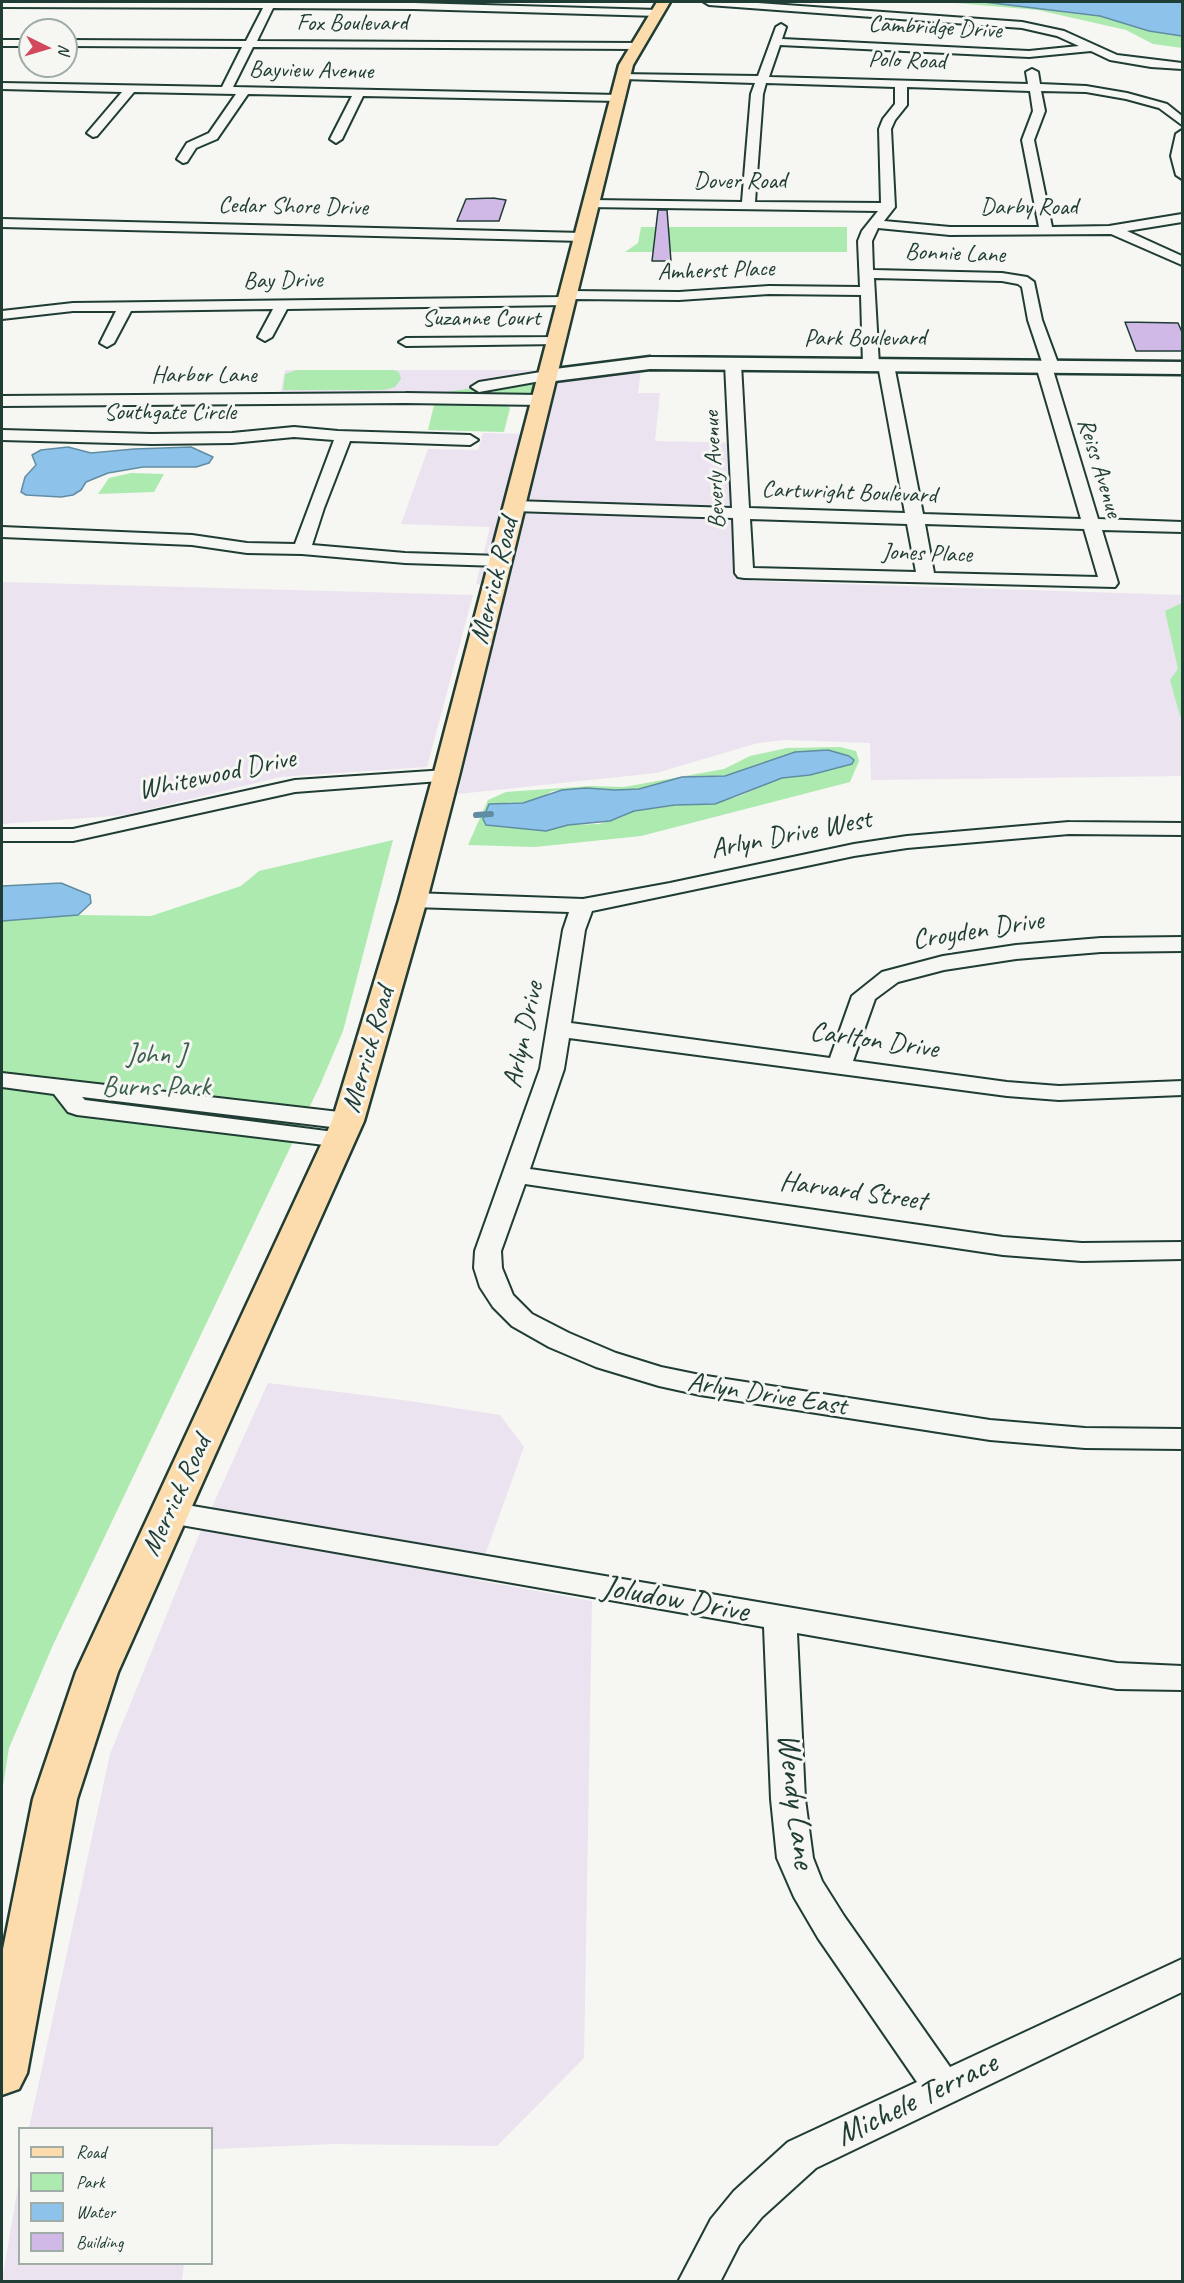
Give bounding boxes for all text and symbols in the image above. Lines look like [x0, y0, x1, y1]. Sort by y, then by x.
street label: Fox Boulevard [296, 10, 408, 38]
street label: Cambridge Drive [868, 10, 1002, 46]
north arrow [18, 18, 78, 78]
text: N [54, 44, 74, 55]
street label: Polo Road [868, 45, 946, 77]
street label: Bayview Avenue [249, 56, 373, 86]
street label: Dover Road [693, 168, 787, 196]
street label: Cedar Shore Drive [218, 191, 368, 223]
street label: Darby Road [980, 194, 1078, 222]
street label: Bonnie Lane [905, 238, 1005, 270]
street label: Amherst Place [657, 255, 775, 287]
street label: Bay Drive [243, 266, 323, 296]
street label: Suzanne Court [422, 305, 540, 333]
street label: Park Boulevard [804, 325, 926, 353]
street label: Harbor Lane [151, 362, 257, 390]
street label: Southgate Circle [104, 399, 236, 427]
street label: Beverly Avenue [698, 410, 732, 530]
street label: Reiss Avenue [1070, 415, 1128, 521]
street label: Cartwright Boulevard [761, 476, 937, 510]
street label: Merrick Road [463, 514, 527, 648]
street label: Jones Place [881, 538, 973, 570]
street label: Whitewood Drive [135, 742, 299, 808]
street label: Arlyn Drive West [708, 803, 874, 867]
street label: Croyden Drive [910, 904, 1046, 958]
street label: Arlyn Drive [496, 979, 552, 1091]
street label: Merrick Road [335, 983, 403, 1117]
street label: Carlton Drive [808, 1015, 940, 1067]
park label: John J Burns Park [102, 1039, 210, 1105]
street label: Harvard Street [778, 1165, 928, 1219]
street label: Arlyn Drive East [685, 1366, 849, 1424]
street label: Merrick Road [135, 1430, 219, 1562]
street label: Joludow Drive [599, 1568, 751, 1632]
street label: Wendy Lane [767, 1731, 823, 1871]
street label: Michele Terrace [830, 2044, 1004, 2156]
legend [18, 2127, 213, 2265]
text: Road [76, 2141, 106, 2163]
text: Park [76, 2171, 105, 2193]
text: Water [76, 2201, 115, 2223]
text: Building [76, 2231, 123, 2253]

